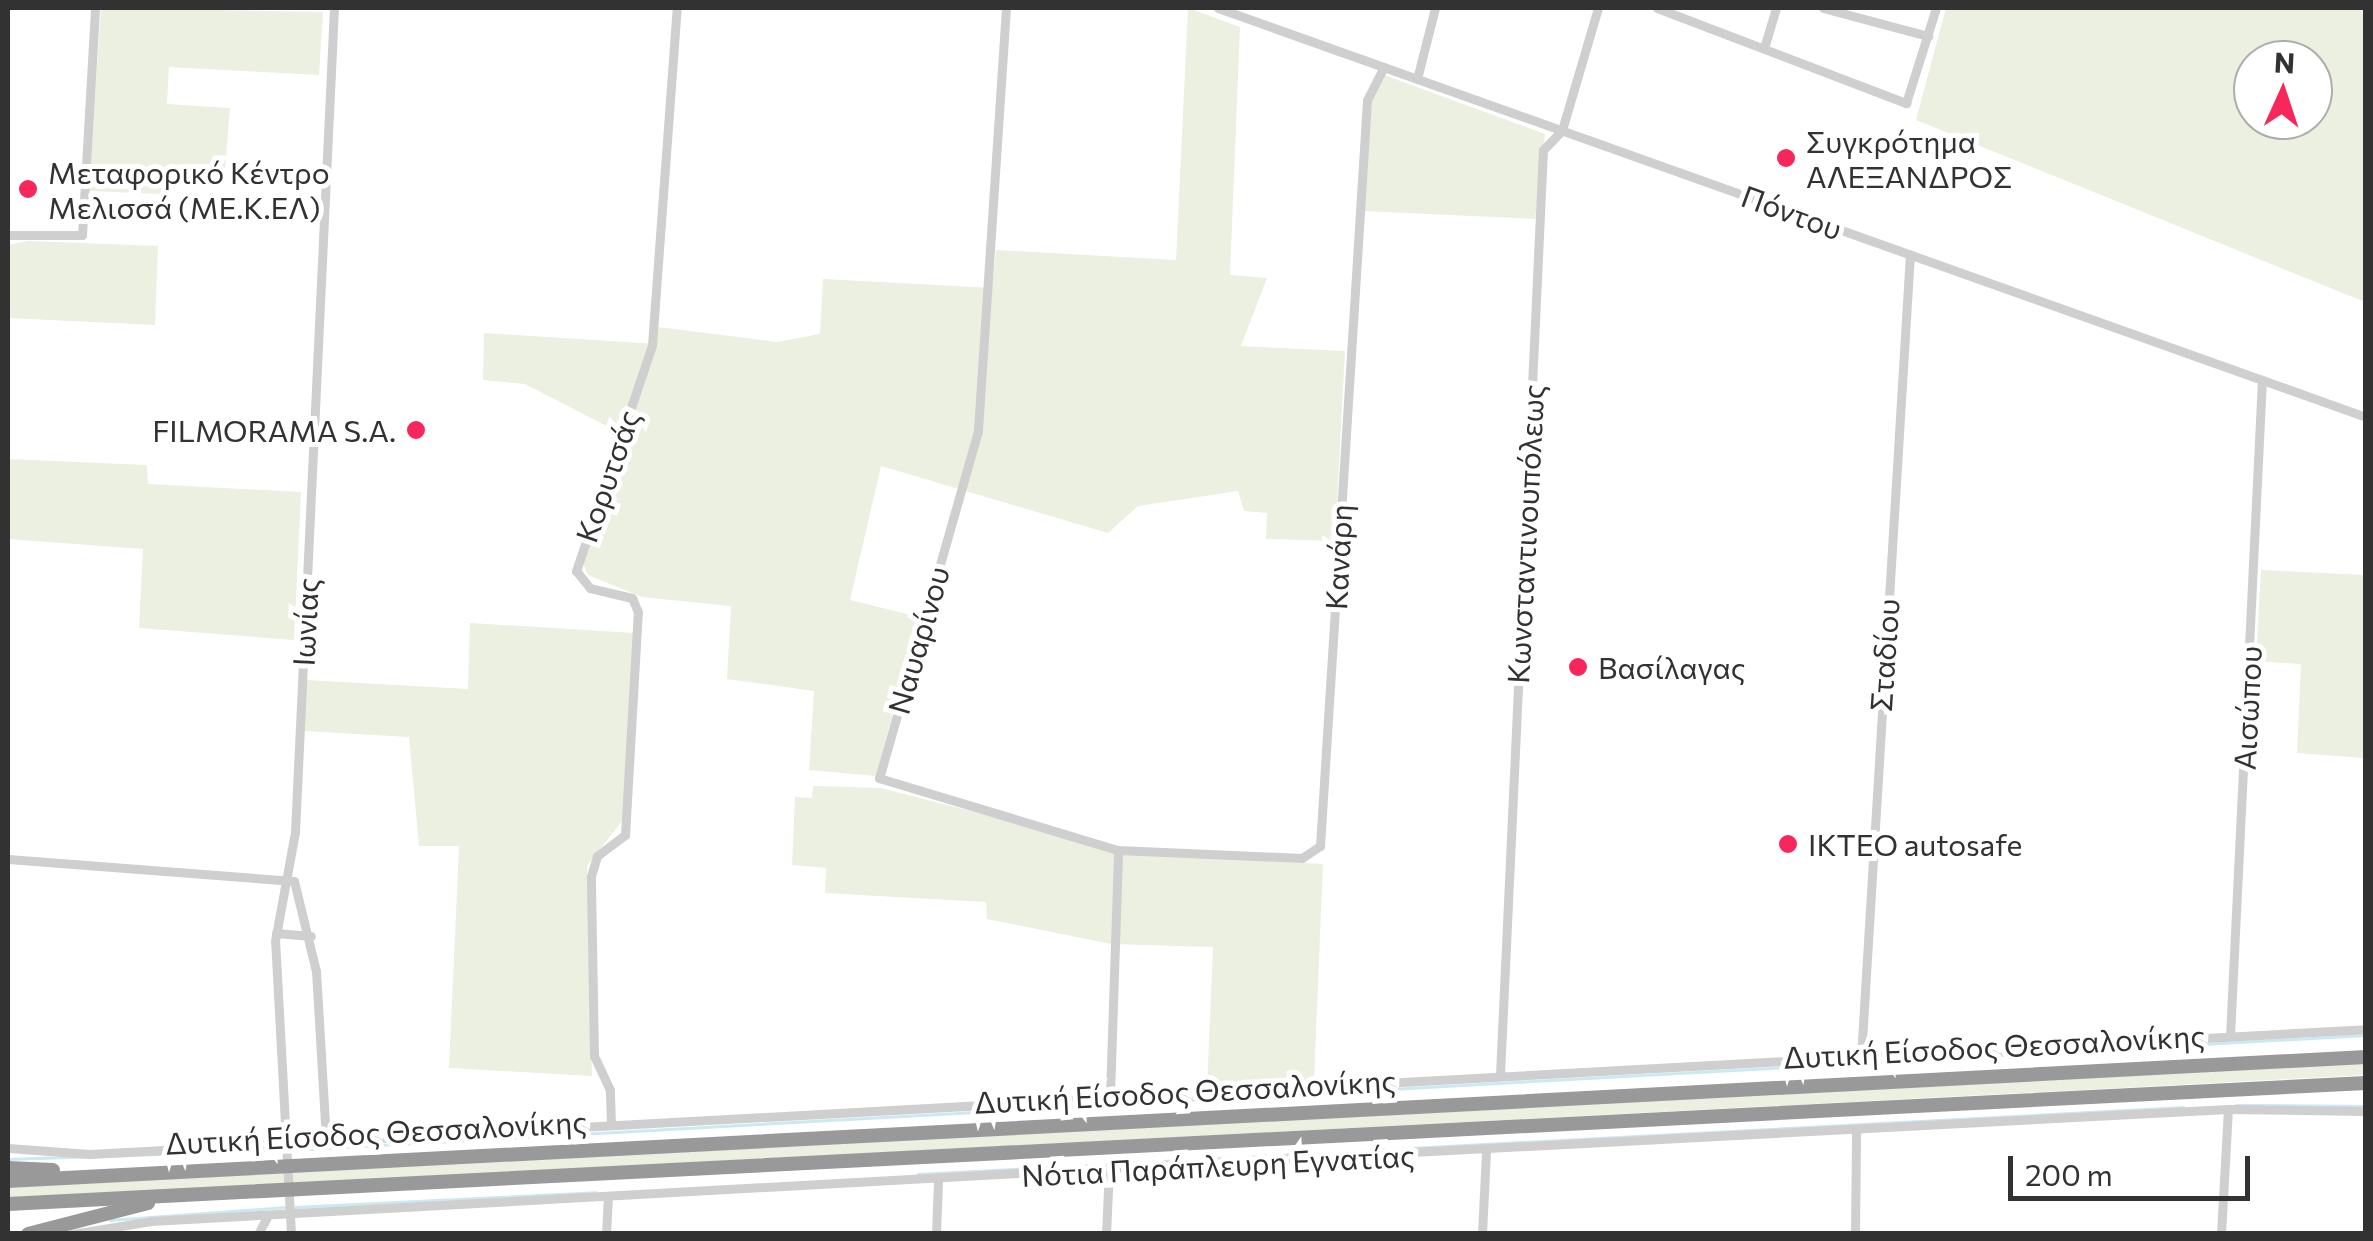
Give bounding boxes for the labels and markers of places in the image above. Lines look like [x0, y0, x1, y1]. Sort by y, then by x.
place label: Συγκρότημα ΑΛΕΞΑΝΔΡΟΣ [1806, 123, 2012, 194]
marker: Συγκρότημα ΑΛΕΞΑΝΔΡΟΣ [1775, 147, 1797, 169]
place label: Μεταφορικό Κέντρο Μελισσά (ΜΕ.Κ.ΕΛ) [48, 154, 330, 224]
marker: Μεταφορικό Κέντρο Μελισσά (ΜΕ.Κ.ΕΛ) [17, 178, 39, 200]
place label: FILMORAMA S.A. [152, 412, 396, 448]
marker: FILMORAMA S.A. [405, 419, 427, 441]
place label: Βασίλαγας [1598, 649, 1746, 685]
marker: Βασίλαγας [1567, 656, 1589, 678]
place label: ΙΚΤΕΟ autosafe [1808, 826, 2022, 862]
marker: ΙΚΤΕΟ autosafe [1777, 833, 1799, 855]

